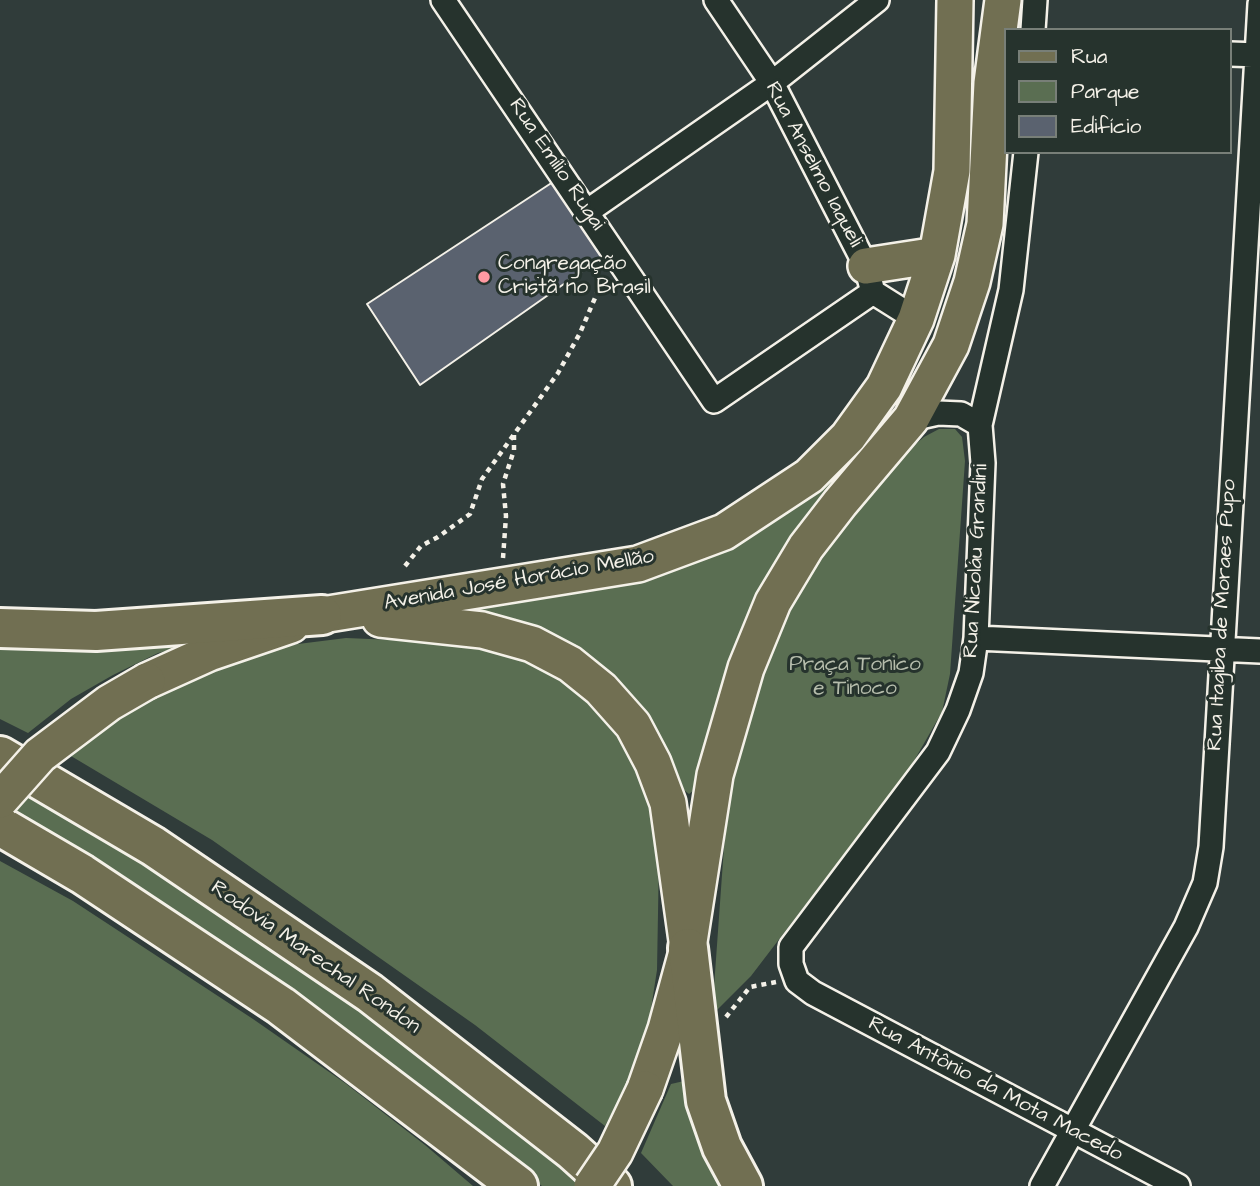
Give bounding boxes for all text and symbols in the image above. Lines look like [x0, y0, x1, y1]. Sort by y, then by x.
legend [1004, 28, 1232, 154]
text: Rua [1071, 42, 1107, 71]
text: Parque [1071, 77, 1139, 106]
street label: Rua Anselmo Iaqueli [759, 78, 867, 252]
street label: Rua Emílio Rugai [503, 94, 609, 236]
text: Edifício [1071, 112, 1141, 141]
place label: Congregação Cristã no Brasil [498, 252, 651, 302]
marker: Congregação Cristã no Brasil [476, 269, 492, 285]
street label: Rua Nicoláu Grandini [959, 463, 995, 659]
street label: Rua Itagiba de Moraes Pupo [1203, 479, 1243, 751]
street label: Avenida José Horácio Mellão [382, 545, 656, 617]
park label: Praça Tonico e Tinoco [789, 653, 921, 703]
street label: Rodovia Marechal Rondon [205, 876, 425, 1040]
street label: Rua Antônio da Mota Macedo [863, 1012, 1127, 1168]

